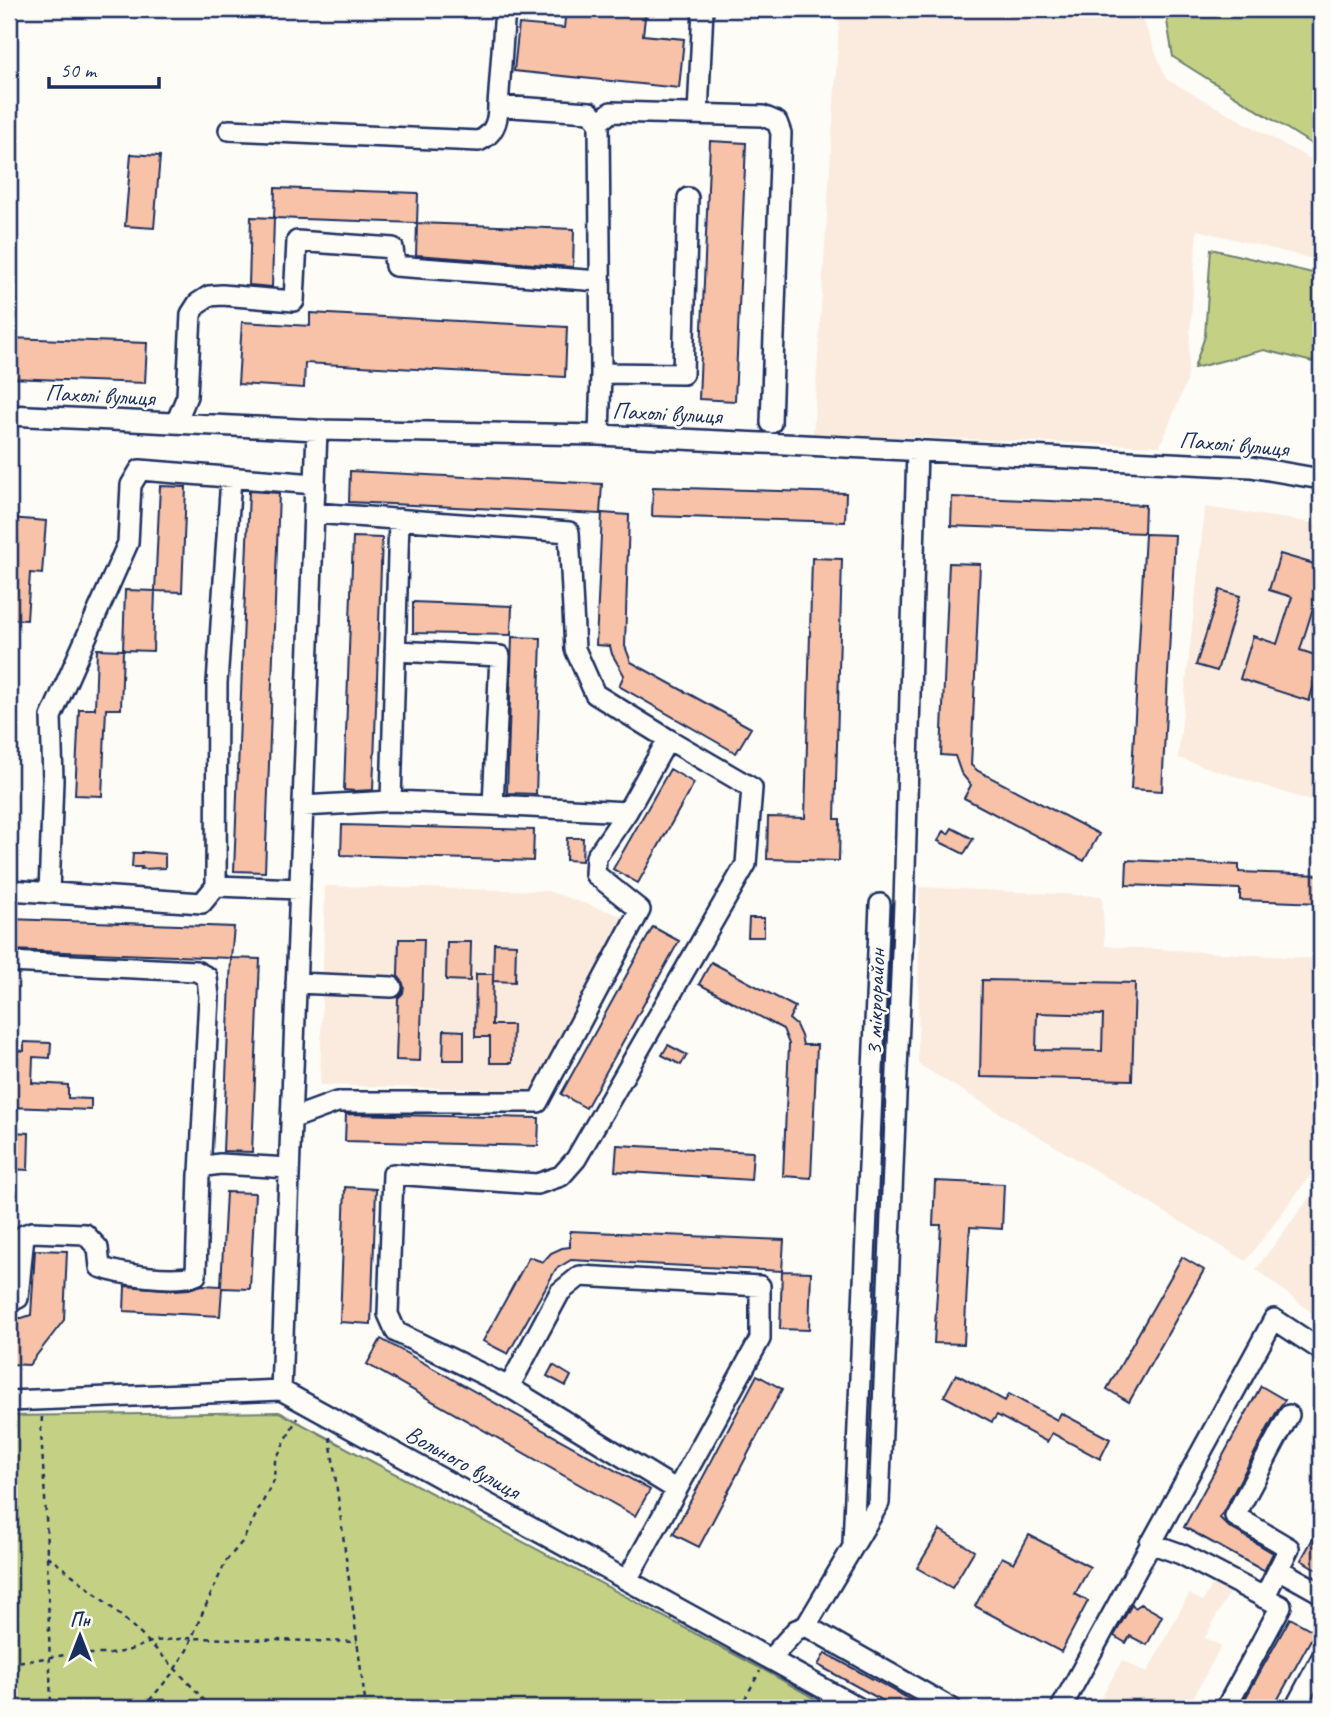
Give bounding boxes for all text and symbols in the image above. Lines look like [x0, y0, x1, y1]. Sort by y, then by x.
scale bar [49, 46, 159, 90]
text: 50 m [60, 57, 98, 83]
street label: Пахолі вулиця [45, 377, 157, 413]
street label: Пахолі вулиця [612, 395, 724, 431]
street label: Пахолі вулиця [1178, 424, 1292, 464]
street label: 3 мікрорайон [858, 946, 892, 1056]
street label: Вольного вулиця [400, 1418, 527, 1507]
north arrow [46, 1602, 116, 1672]
text: Пн [70, 1608, 92, 1632]

